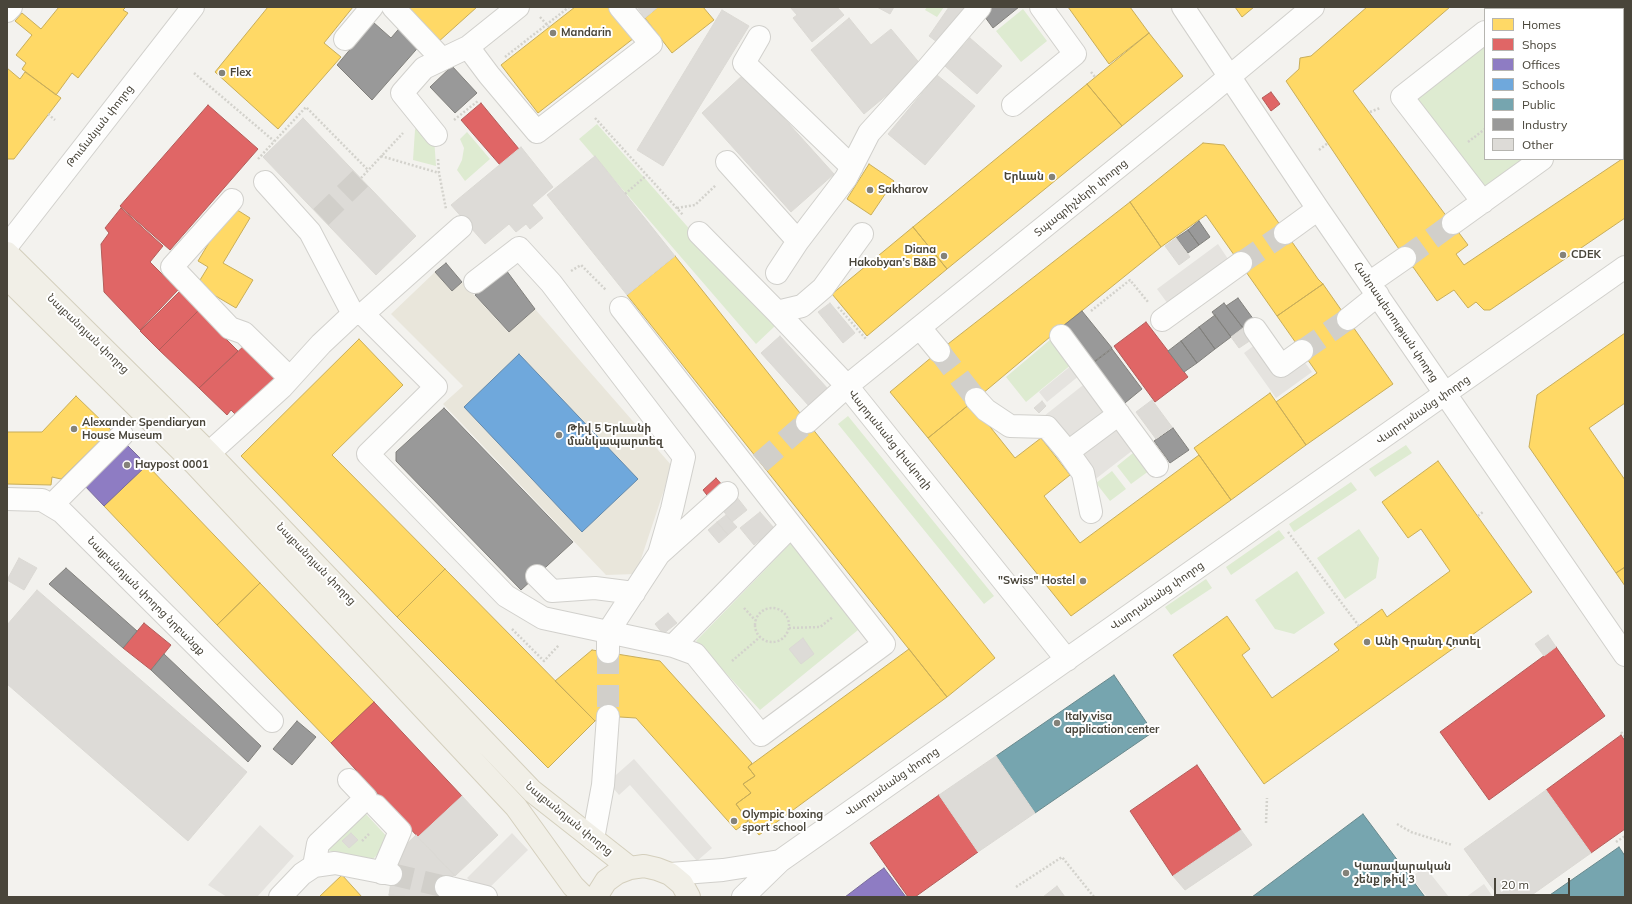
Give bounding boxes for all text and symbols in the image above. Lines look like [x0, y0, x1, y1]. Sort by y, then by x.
legend [1484, 8, 1624, 160]
text: Homes [1522, 17, 1561, 32]
place label: Mandarin [561, 26, 611, 40]
marker: Mandarin [548, 28, 558, 38]
text: Shops [1522, 37, 1557, 52]
text: Offices [1522, 57, 1560, 72]
place label: Flex [230, 66, 251, 80]
marker: Flex [217, 68, 227, 78]
text: Schools [1522, 77, 1565, 92]
street label: Թումանյան փողոց [64, 82, 136, 170]
text: Public [1522, 97, 1556, 112]
text: Industry [1522, 117, 1567, 132]
text: Other [1522, 137, 1553, 152]
street label: Տպագրիչների փողոց [1032, 156, 1130, 240]
place label: Երևան [1004, 170, 1044, 184]
marker: Երևան [1047, 172, 1057, 182]
place label: Sakharov [878, 183, 928, 197]
marker: Sakharov [865, 185, 875, 195]
place label: Diana Hakobyan’s B&B [849, 243, 936, 269]
place label: CDEK [1571, 248, 1601, 262]
marker: CDEK [1558, 250, 1568, 260]
marker: Diana Hakobyan’s B&B [939, 251, 949, 261]
street label: Հանրապետության փողոց [1351, 259, 1441, 385]
street label: Նալբանդյան փողոց [44, 291, 132, 377]
street label: Վարդանանց փողոց [1374, 373, 1472, 447]
street label: Վարդանանց փակուղի [845, 387, 935, 493]
place label: Alexander Spendiaryan House Museum [82, 416, 206, 442]
place label: Թիվ 5 Երևանի մանկապարտեզ [567, 422, 663, 448]
marker: Alexander Spendiaryan House Museum [69, 424, 79, 434]
marker: Թիվ 5 Երևանի մանկապարտեզ [554, 430, 564, 440]
place label: Haypost 0001 [135, 458, 209, 472]
marker: Haypost 0001 [122, 460, 132, 470]
street label: Նալբանդյան փողոց [273, 520, 359, 608]
street label: Նալբանդյան փողոց նրբանցք [84, 534, 208, 658]
street label: Վարդանանց փողոց [1108, 559, 1206, 633]
place label: "Swiss" Hostel [998, 574, 1075, 588]
marker: "Swiss" Hostel [1078, 576, 1088, 586]
place label: Անի Գրանդ Հոտել [1375, 635, 1480, 649]
marker: Անի Գրանդ Հոտել [1362, 637, 1372, 647]
place label: Italy visa application center [1065, 710, 1159, 736]
marker: Italy visa application center [1052, 718, 1062, 728]
street label: Վարդանանց փողոց [843, 745, 941, 819]
street label: Նալբանդյան փողոց [523, 780, 615, 858]
place label: Olympic boxing sport school [742, 808, 823, 834]
marker: Olympic boxing sport school [729, 816, 739, 826]
place label: Կառավարական շենք թիվ 3 [1354, 860, 1451, 886]
marker: Կառավարական շենք թիվ 3 [1341, 868, 1351, 878]
scale bar [1496, 870, 1572, 896]
text: 20 m [1501, 877, 1529, 892]

